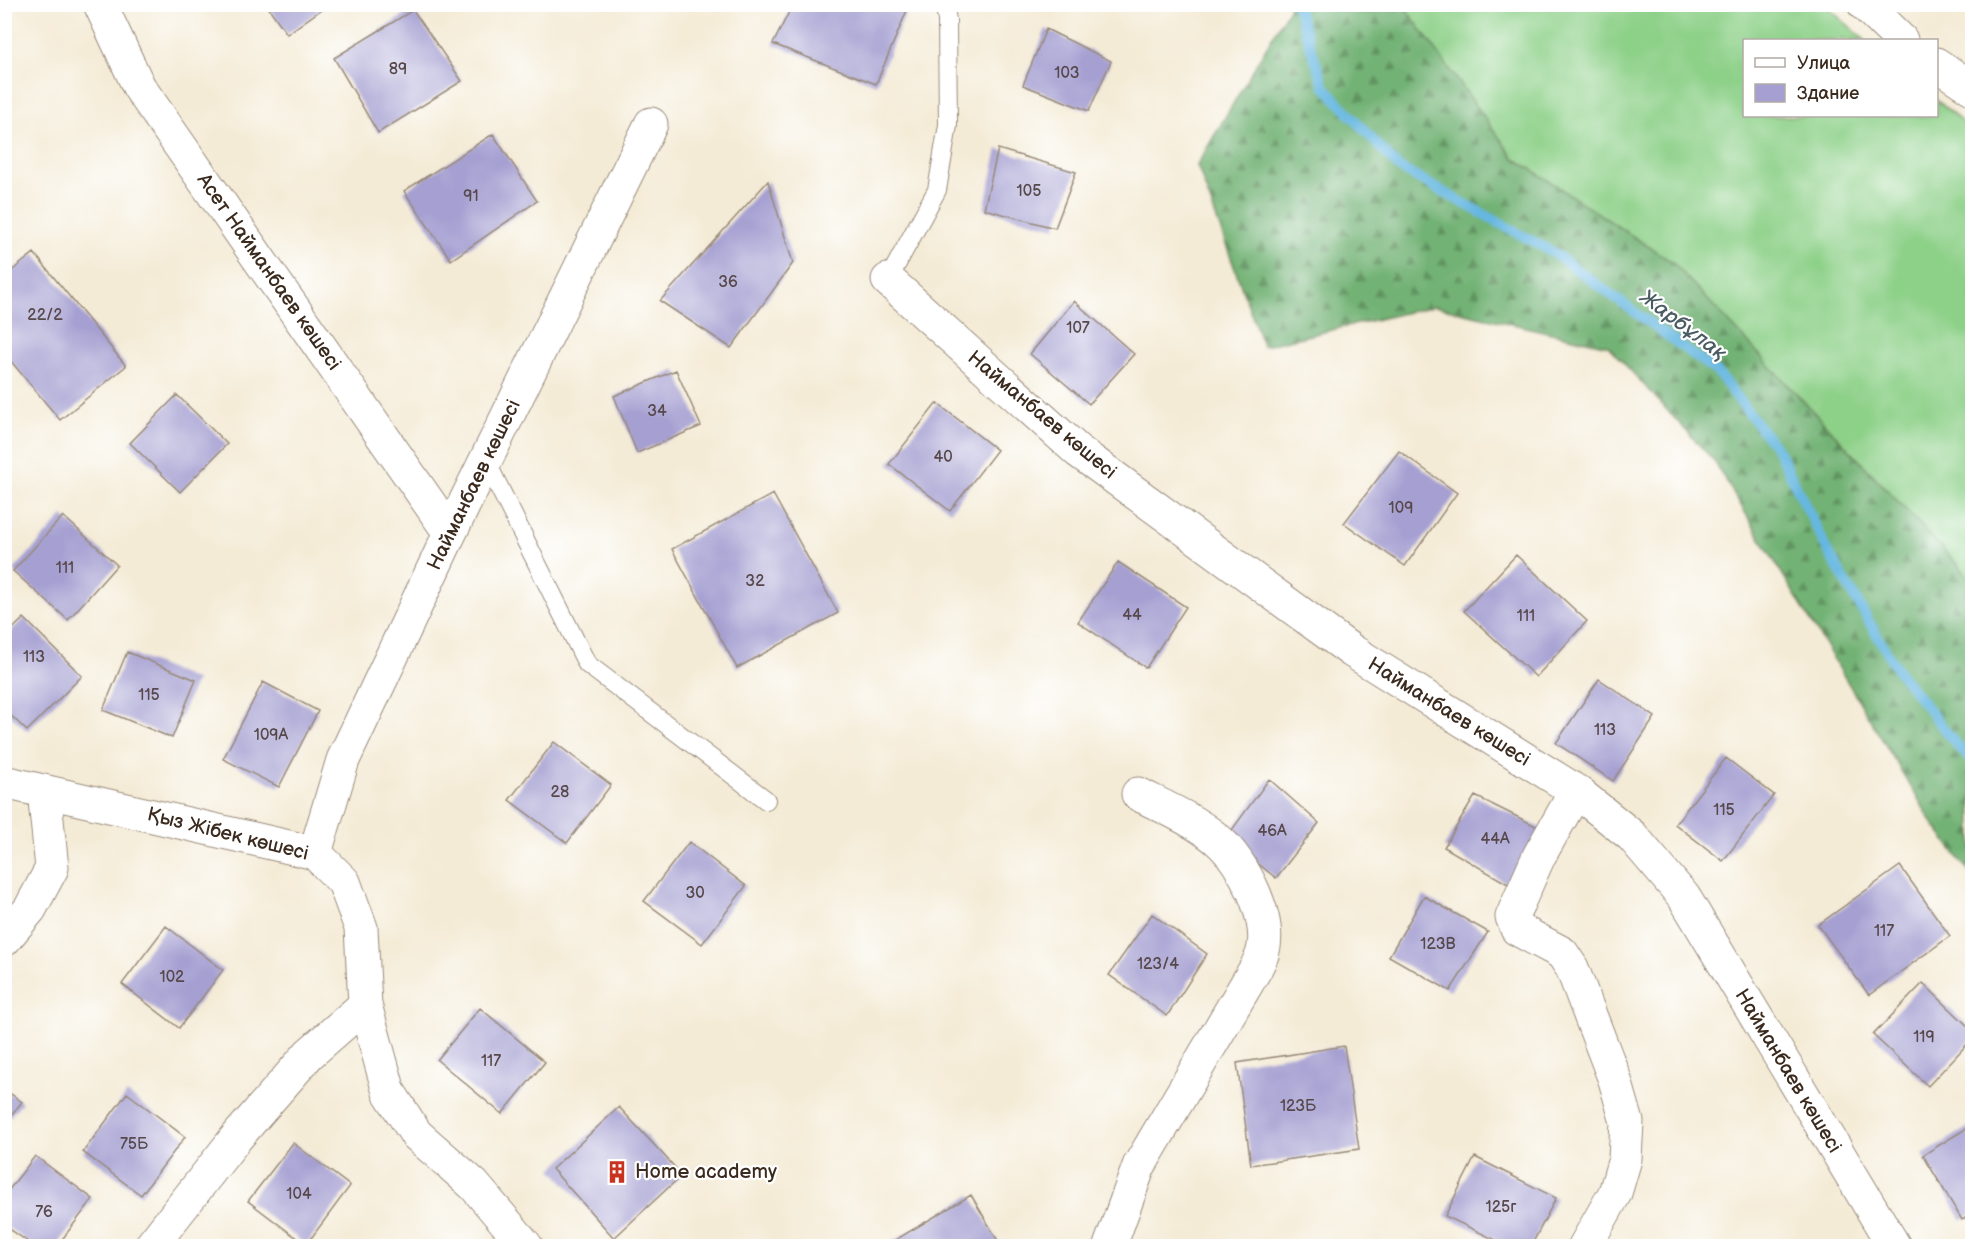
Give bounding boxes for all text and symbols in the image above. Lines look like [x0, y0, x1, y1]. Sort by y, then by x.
legend [1743, 39, 1938, 117]
text: Улица [1797, 53, 1851, 74]
house number: 89 [389, 60, 407, 79]
house number: 103 [1054, 64, 1080, 83]
text: Здание [1797, 83, 1859, 104]
street label: Асет Найманбаев көшесі [191, 168, 346, 375]
house number: 105 [1017, 182, 1041, 201]
house number: 91 [463, 187, 479, 206]
house number: 36 [718, 273, 738, 292]
water label: Жарбұлақ [1634, 284, 1732, 366]
house number: 22/2 [27, 306, 63, 325]
house number: 107 [1066, 319, 1090, 338]
street label: Найманбаев көшесі [963, 346, 1121, 484]
street label: Найманбаев көшесі [422, 396, 526, 574]
house number: 34 [647, 402, 667, 421]
house number: 40 [933, 448, 953, 467]
house number: 109 [1389, 499, 1413, 518]
house number: 111 [56, 559, 74, 578]
house number: 32 [745, 572, 765, 591]
house number: 44 [1122, 606, 1142, 625]
house number: 111 [1517, 607, 1535, 626]
house number: 113 [23, 648, 45, 667]
street label: Найманбаев көшесі [1363, 652, 1535, 772]
house number: 115 [138, 686, 160, 705]
house number: 113 [1594, 721, 1616, 740]
house number: 109А [254, 726, 289, 745]
house number: 28 [551, 783, 569, 802]
house number: 115 [1713, 801, 1735, 820]
street label: Қыз Жібек көшесі [145, 802, 311, 866]
house number: 46А [1257, 822, 1287, 841]
house number: 44А [1480, 830, 1510, 849]
house number: 30 [685, 884, 705, 903]
house number: 117 [1874, 922, 1894, 941]
house number: 123В [1420, 935, 1456, 954]
house number: 123/4 [1137, 955, 1179, 974]
house number: 102 [159, 968, 185, 987]
street label: Найманбаев көшесі [1730, 985, 1846, 1157]
house number: 119 [1913, 1028, 1935, 1047]
house number: 117 [481, 1052, 501, 1071]
house number: 123Б [1280, 1097, 1317, 1116]
house number: 75Б [120, 1135, 149, 1154]
building icon: Home academy [604, 1159, 630, 1185]
place label: Home academy [635, 1160, 777, 1184]
house number: 104 [286, 1185, 312, 1204]
house number: 125г [1485, 1198, 1517, 1217]
house number: 76 [35, 1203, 53, 1222]

